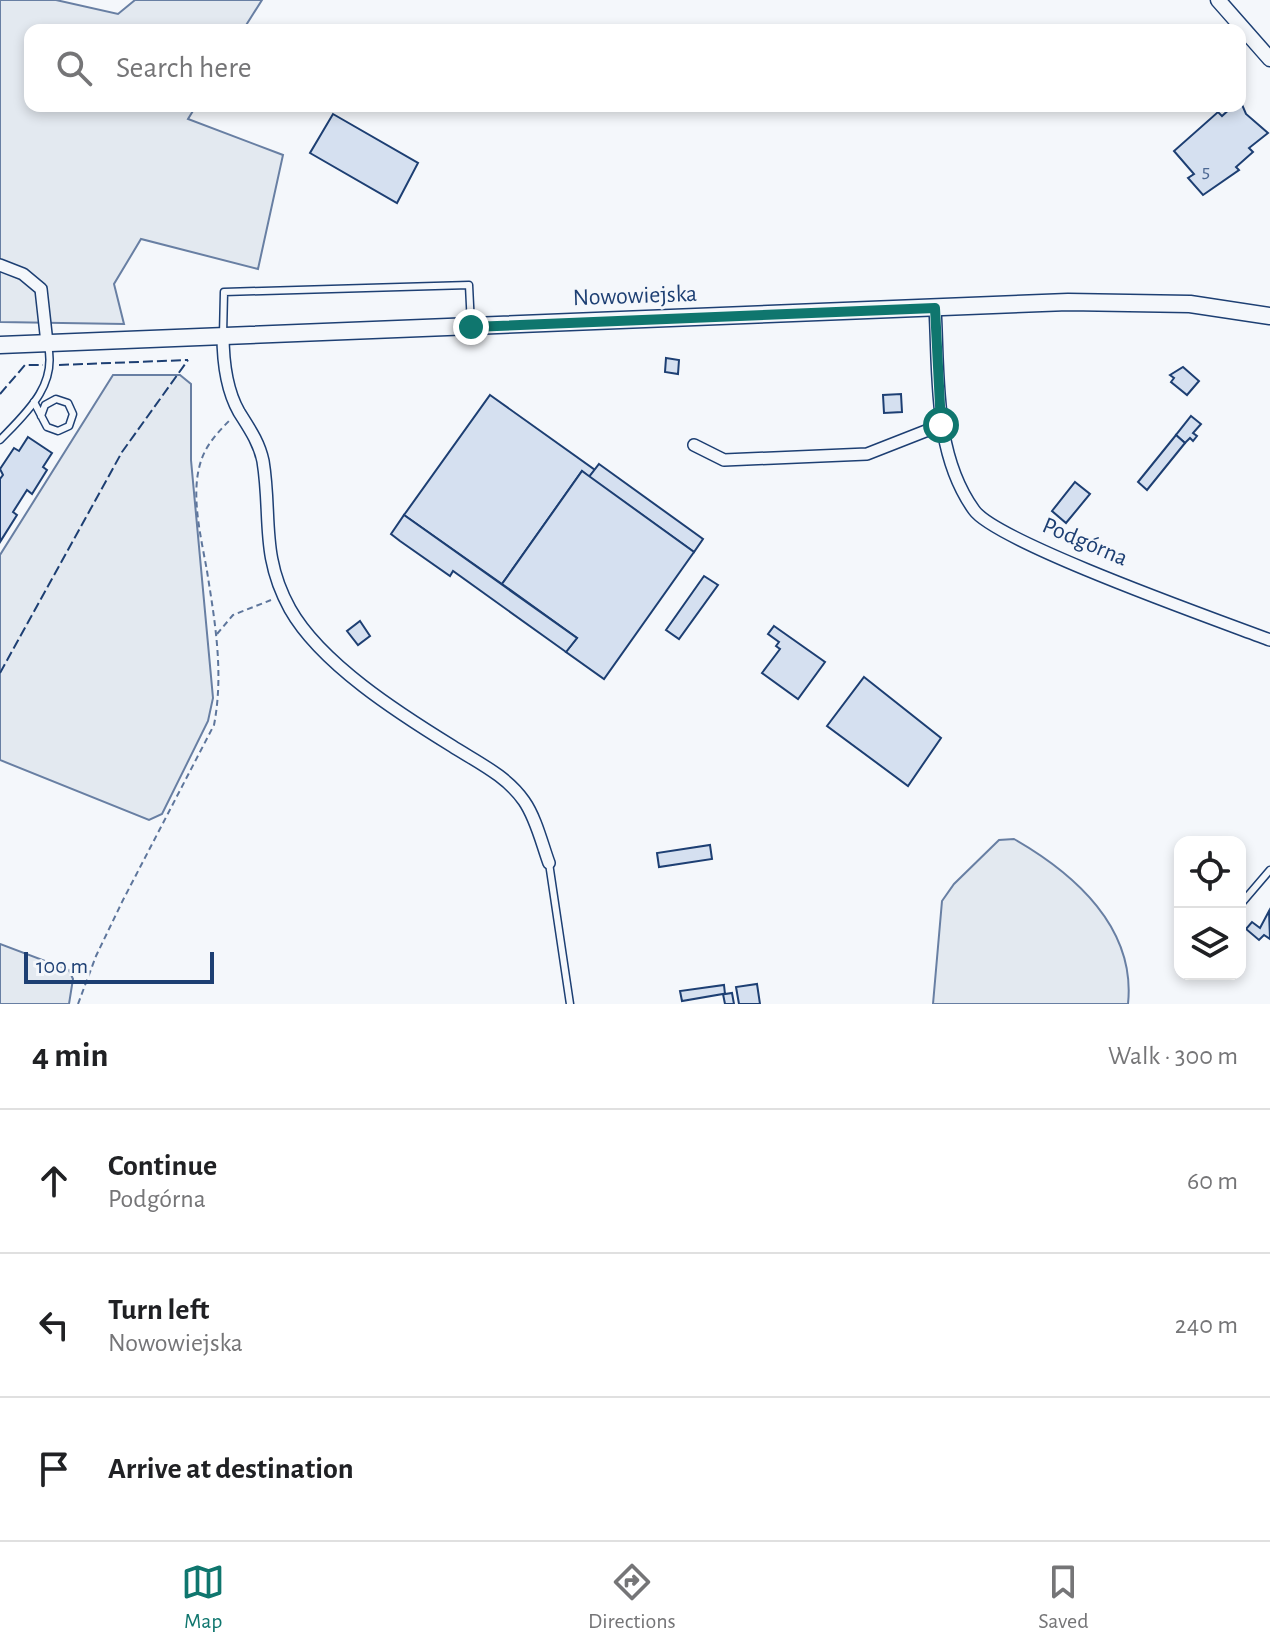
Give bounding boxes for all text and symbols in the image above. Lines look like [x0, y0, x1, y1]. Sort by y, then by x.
search box [24, 24, 1246, 112]
icon: search [52, 46, 96, 90]
text: Search here [116, 53, 252, 83]
house number: 5 [1202, 161, 1210, 181]
street label: Nowowiejska [572, 282, 698, 310]
route end [453, 309, 489, 345]
route start [923, 407, 959, 443]
street label: Podgórna [1039, 513, 1131, 571]
map controls [1174, 836, 1246, 980]
button: locate [1174, 836, 1246, 908]
button: layers [1174, 908, 1246, 980]
scale bar [24, 948, 214, 984]
text: 100 m [36, 955, 88, 977]
text: 4 min [32, 1039, 109, 1073]
text: Walk · 300 m [1108, 1043, 1238, 1069]
text: Continue [108, 1151, 217, 1181]
icon: ahead [32, 1159, 76, 1203]
text: 60 m [1187, 1168, 1238, 1194]
text: Podgórna [108, 1186, 206, 1212]
text: Turn left [108, 1295, 209, 1325]
icon: left [32, 1303, 76, 1347]
text: 240 m [1175, 1312, 1238, 1338]
text: Nowowiejska [108, 1330, 243, 1356]
icon: arrive [32, 1447, 76, 1491]
text: Arrive at destination [108, 1454, 354, 1484]
tab: Map [181, 1560, 225, 1634]
tab: Directions [588, 1560, 676, 1634]
tab: Saved [1038, 1560, 1089, 1634]

